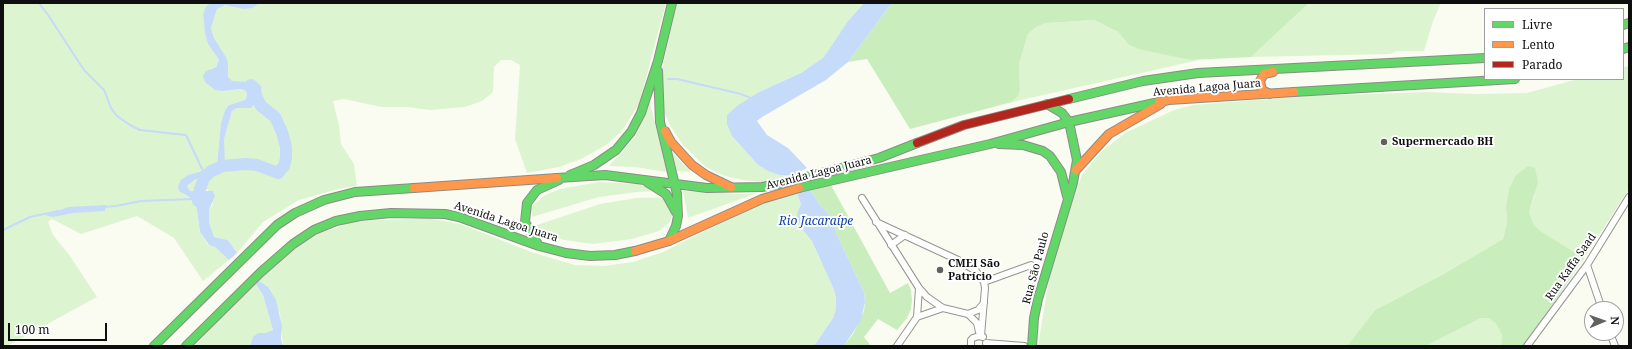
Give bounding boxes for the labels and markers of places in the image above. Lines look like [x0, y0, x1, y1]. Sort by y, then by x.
place label: Supermercado BH [1392, 135, 1493, 149]
marker: Supermercado BH [1379, 137, 1389, 147]
place label: CMEI São Patrício [948, 257, 1000, 283]
marker: CMEI São Patrício [935, 265, 945, 275]

